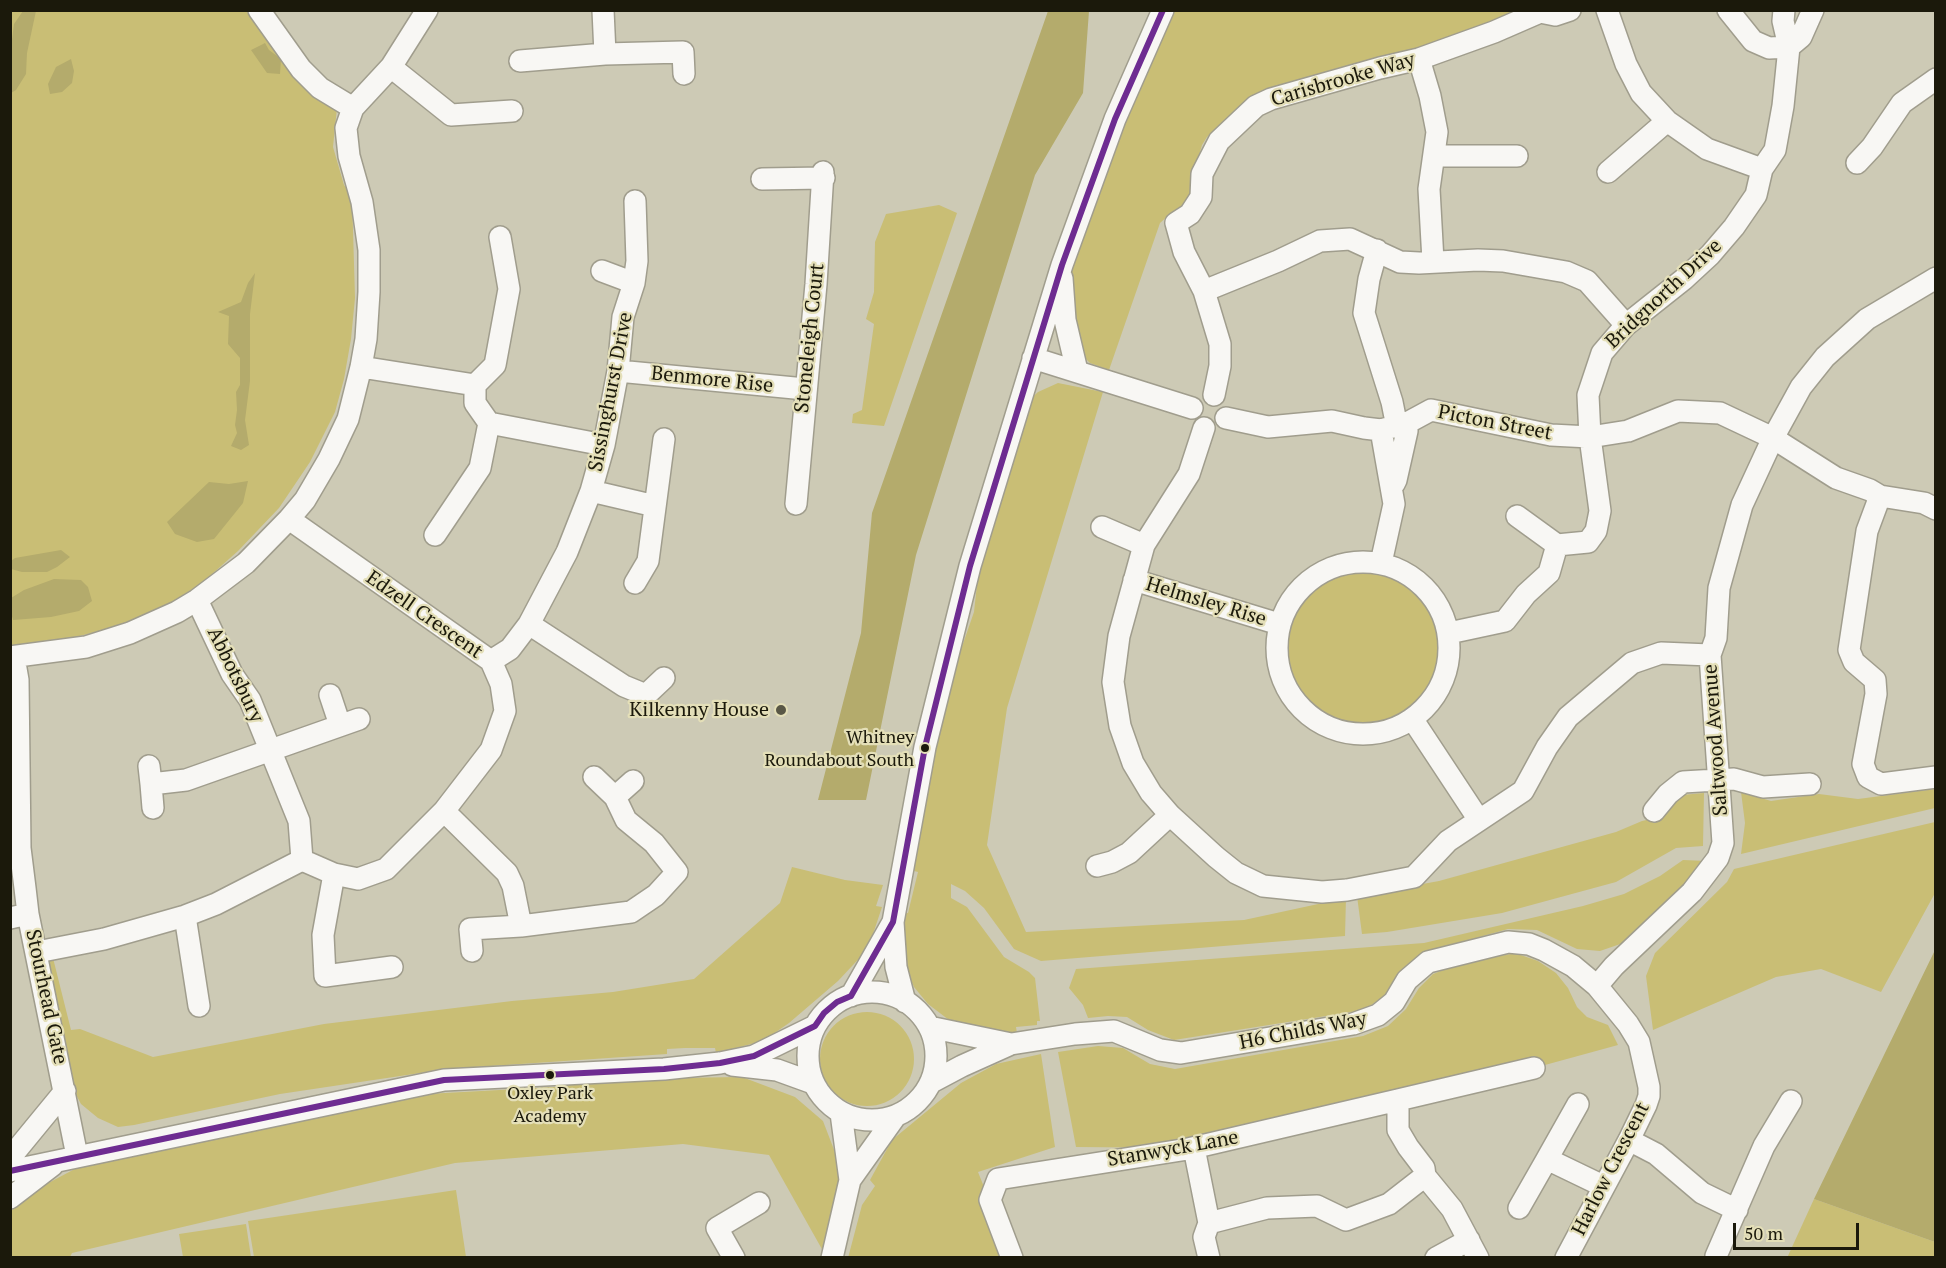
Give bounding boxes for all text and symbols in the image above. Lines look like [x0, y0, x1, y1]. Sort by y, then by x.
street label: Carisbrooke Way [1268, 48, 1418, 112]
street label: Bridgnorth Drive [1601, 234, 1727, 354]
street label: Stoneleigh Court [790, 262, 830, 414]
street label: Sissinghurst Drive [584, 310, 638, 474]
street label: Benmore Rise [650, 362, 774, 398]
street label: Picton Street [1436, 400, 1554, 446]
street label: Edzell Crescent [361, 566, 487, 664]
street label: Helmsley Rise [1143, 572, 1269, 632]
street label: Abbotsbury [202, 624, 268, 726]
street label: Saltwood Avenue [1699, 663, 1733, 817]
place label: Kilkenny House [629, 698, 769, 722]
marker: Kilkenny House [774, 703, 788, 717]
place label: Whitney Roundabout South [764, 727, 914, 770]
marker: Whitney Roundabout South [919, 742, 931, 754]
street label: Stourhead Gate [20, 927, 72, 1067]
street label: H6 Childs Way [1237, 1007, 1369, 1055]
marker: Oxley Park Academy [544, 1069, 556, 1081]
place label: Oxley Park Academy [507, 1083, 593, 1126]
street label: Harlow Crescent [1567, 1098, 1655, 1240]
street label: Stanwyck Lane [1106, 1126, 1240, 1172]
scale bar [1736, 1211, 1862, 1249]
text: 50 m [1744, 1221, 1783, 1245]

